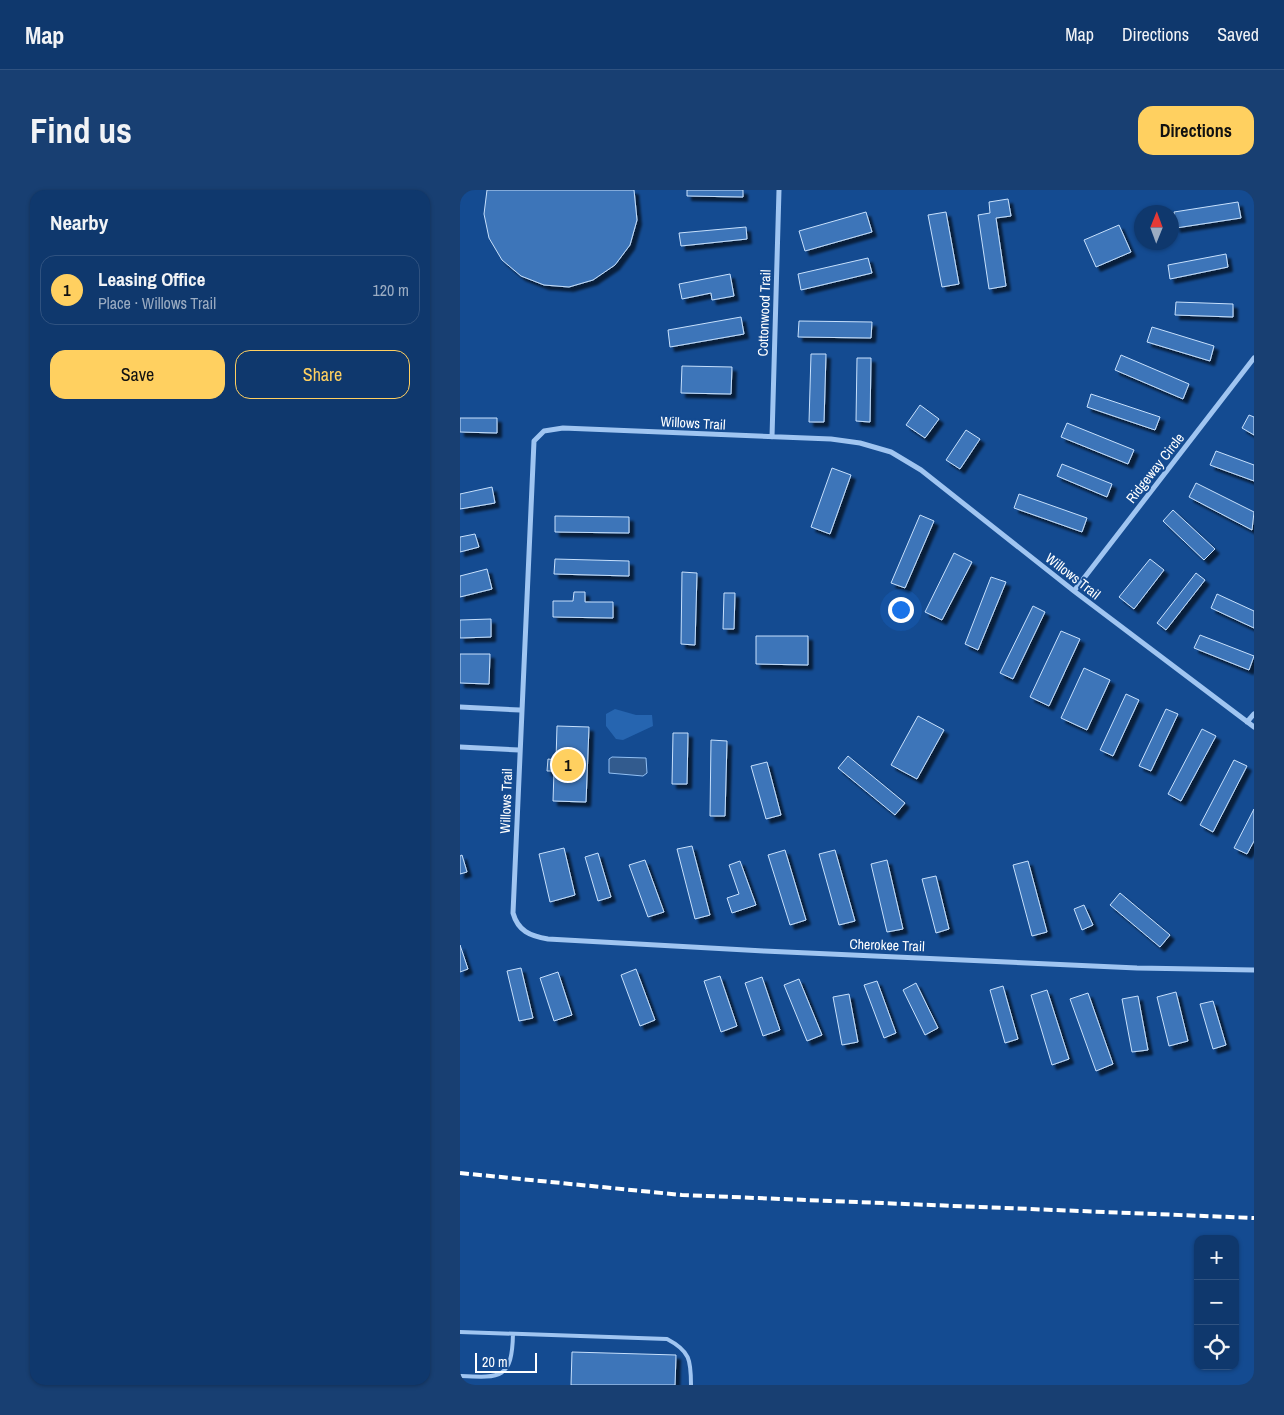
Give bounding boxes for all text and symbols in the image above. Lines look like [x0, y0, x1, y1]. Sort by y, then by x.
text: Map [25, 19, 64, 51]
text: Map [1065, 22, 1094, 47]
text: Directions [1122, 22, 1189, 47]
text: Saved [1217, 22, 1259, 47]
button: Directions [1138, 106, 1254, 155]
text: Find us [30, 107, 132, 154]
north arrow [1134, 205, 1179, 250]
text: Nearby [50, 208, 108, 237]
text: Leasing Office [98, 266, 205, 292]
street label: Cottonwood Trail [753, 269, 775, 357]
text: 1 [63, 279, 71, 301]
text: 120 m [373, 279, 409, 301]
text: Place · Willows Trail [98, 292, 216, 314]
button: Save [50, 350, 225, 399]
button: Share [235, 350, 410, 399]
street label: Willows Trail [660, 412, 726, 434]
street label: Ridgeway Circle [1122, 429, 1188, 507]
street label: Willows Trail [1042, 549, 1104, 603]
your location [888, 597, 914, 623]
pin: 1 [552, 746, 584, 784]
street label: Willows Trail [496, 768, 516, 834]
street label: Cherokee Trail [849, 935, 925, 955]
map controls [1194, 1235, 1239, 1370]
button: + [1194, 1235, 1239, 1280]
button: − [1194, 1280, 1239, 1325]
button: locate [1194, 1325, 1239, 1370]
scale bar [475, 1350, 538, 1373]
text: 20 m [482, 1353, 508, 1371]

